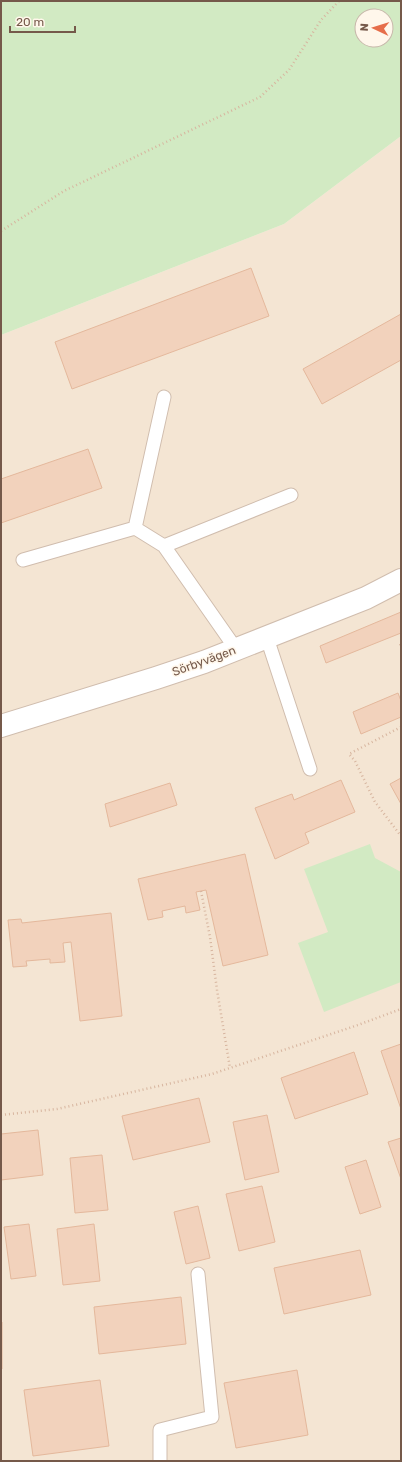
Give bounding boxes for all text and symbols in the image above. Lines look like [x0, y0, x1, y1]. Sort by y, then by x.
scale bar [10, 8, 75, 34]
north arrow [354, 8, 394, 48]
text: 20 m [16, 15, 44, 29]
text: N [358, 23, 371, 32]
street label: Sörbyvägen [170, 643, 238, 679]

